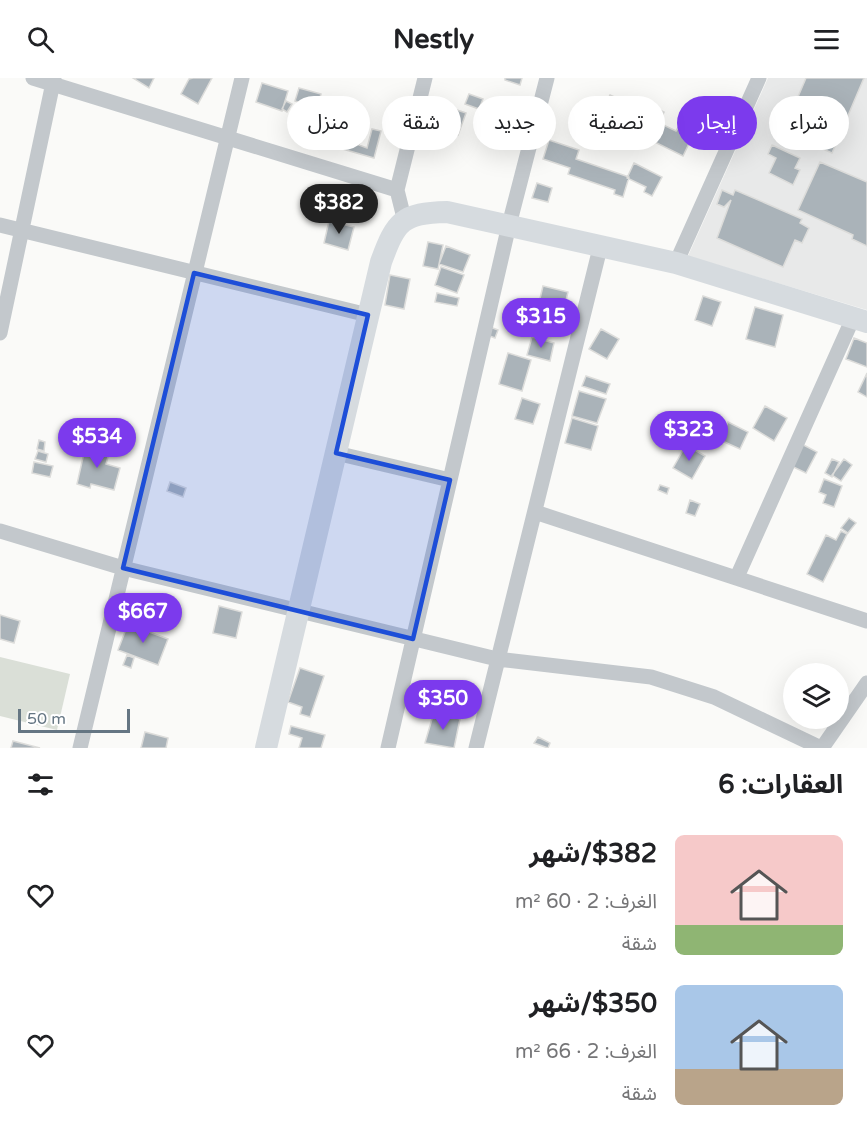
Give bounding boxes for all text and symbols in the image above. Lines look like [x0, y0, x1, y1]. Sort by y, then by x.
icon: search [24, 23, 57, 56]
text: Nestly [393, 23, 474, 56]
icon: menu [810, 23, 843, 56]
chip: منزل [287, 96, 370, 150]
chip: شقة [382, 96, 461, 150]
chip: جديد [473, 96, 556, 150]
chip: تصفية [568, 96, 665, 150]
chip: إيجار [677, 96, 757, 150]
chip: شراء [769, 96, 849, 150]
pin: $382 [303, 184, 375, 235]
text: $382 [314, 191, 364, 215]
pin: $315 [505, 298, 577, 349]
text: $315 [516, 305, 566, 329]
pin: $323 [653, 411, 725, 462]
pin: $534 [61, 418, 133, 469]
text: $323 [664, 418, 714, 442]
text: $534 [72, 425, 122, 449]
pin: $667 [107, 593, 179, 644]
text: $667 [118, 600, 168, 624]
map controls [783, 663, 849, 729]
button: layers [783, 663, 849, 729]
pin: $350 [407, 680, 479, 731]
text: $350 [418, 687, 468, 711]
scale bar [18, 706, 130, 734]
text: 50 m [27, 709, 66, 729]
icon: filters [24, 768, 57, 801]
text: العقارات: 6 [718, 769, 843, 800]
text: $382/شهر [529, 838, 657, 869]
icon: home [723, 859, 795, 931]
icon: heart [24, 879, 57, 912]
text: الغرف: 2 · 60 m² [515, 890, 657, 914]
text: شقة [622, 932, 657, 956]
text: $350/شهر [529, 988, 657, 1019]
icon: home [723, 1009, 795, 1081]
icon: heart [24, 1029, 57, 1062]
text: الغرف: 2 · 66 m² [515, 1040, 657, 1064]
text: شقة [622, 1082, 657, 1106]

